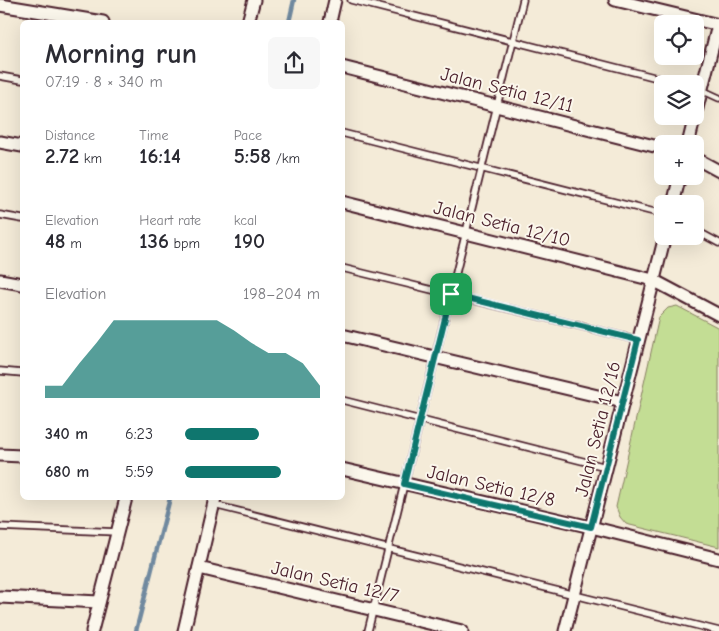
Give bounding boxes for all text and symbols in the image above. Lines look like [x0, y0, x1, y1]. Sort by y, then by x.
map controls [654, 15, 704, 245]
button: locate [654, 15, 704, 65]
button: share [268, 37, 320, 89]
text: Morning run [45, 38, 197, 70]
street label: Jalan Setia 12/11 [438, 63, 576, 117]
text: 07:19 · 8 × 340 m [45, 73, 163, 91]
button: layers [654, 75, 704, 125]
text: Distance [45, 127, 95, 144]
text: Time [139, 127, 168, 144]
text: Pace [234, 127, 262, 144]
button: + [654, 135, 704, 185]
text: 2.72 [45, 144, 79, 168]
text: 16:14 [139, 144, 181, 168]
text: 5:58 [234, 144, 271, 168]
text: km [79, 150, 102, 167]
text: /km [271, 150, 300, 167]
button: − [654, 195, 704, 245]
street label: Jalan Setia 12/10 [431, 196, 573, 252]
text: Elevation [45, 212, 99, 229]
text: Heart rate [139, 212, 201, 229]
text: kcal [234, 212, 257, 229]
text: 48 [45, 229, 66, 253]
text: 136 [139, 229, 169, 253]
text: 190 [234, 229, 265, 253]
text: m [66, 235, 82, 252]
text: bpm [169, 235, 200, 252]
pin [430, 273, 472, 315]
icon: arrive [437, 280, 465, 308]
text: Elevation [45, 285, 106, 303]
text: 198–204 m [243, 285, 320, 303]
street label: Jalan Setia 12/16 [571, 359, 625, 499]
text: 340 m [45, 425, 88, 443]
text: 6:23 [125, 425, 153, 443]
street label: Jalan Setia 12/8 [425, 461, 557, 511]
text: 680 m [45, 463, 89, 481]
text: 5:59 [125, 463, 154, 481]
street label: Jalan Setia 12/7 [269, 557, 401, 607]

